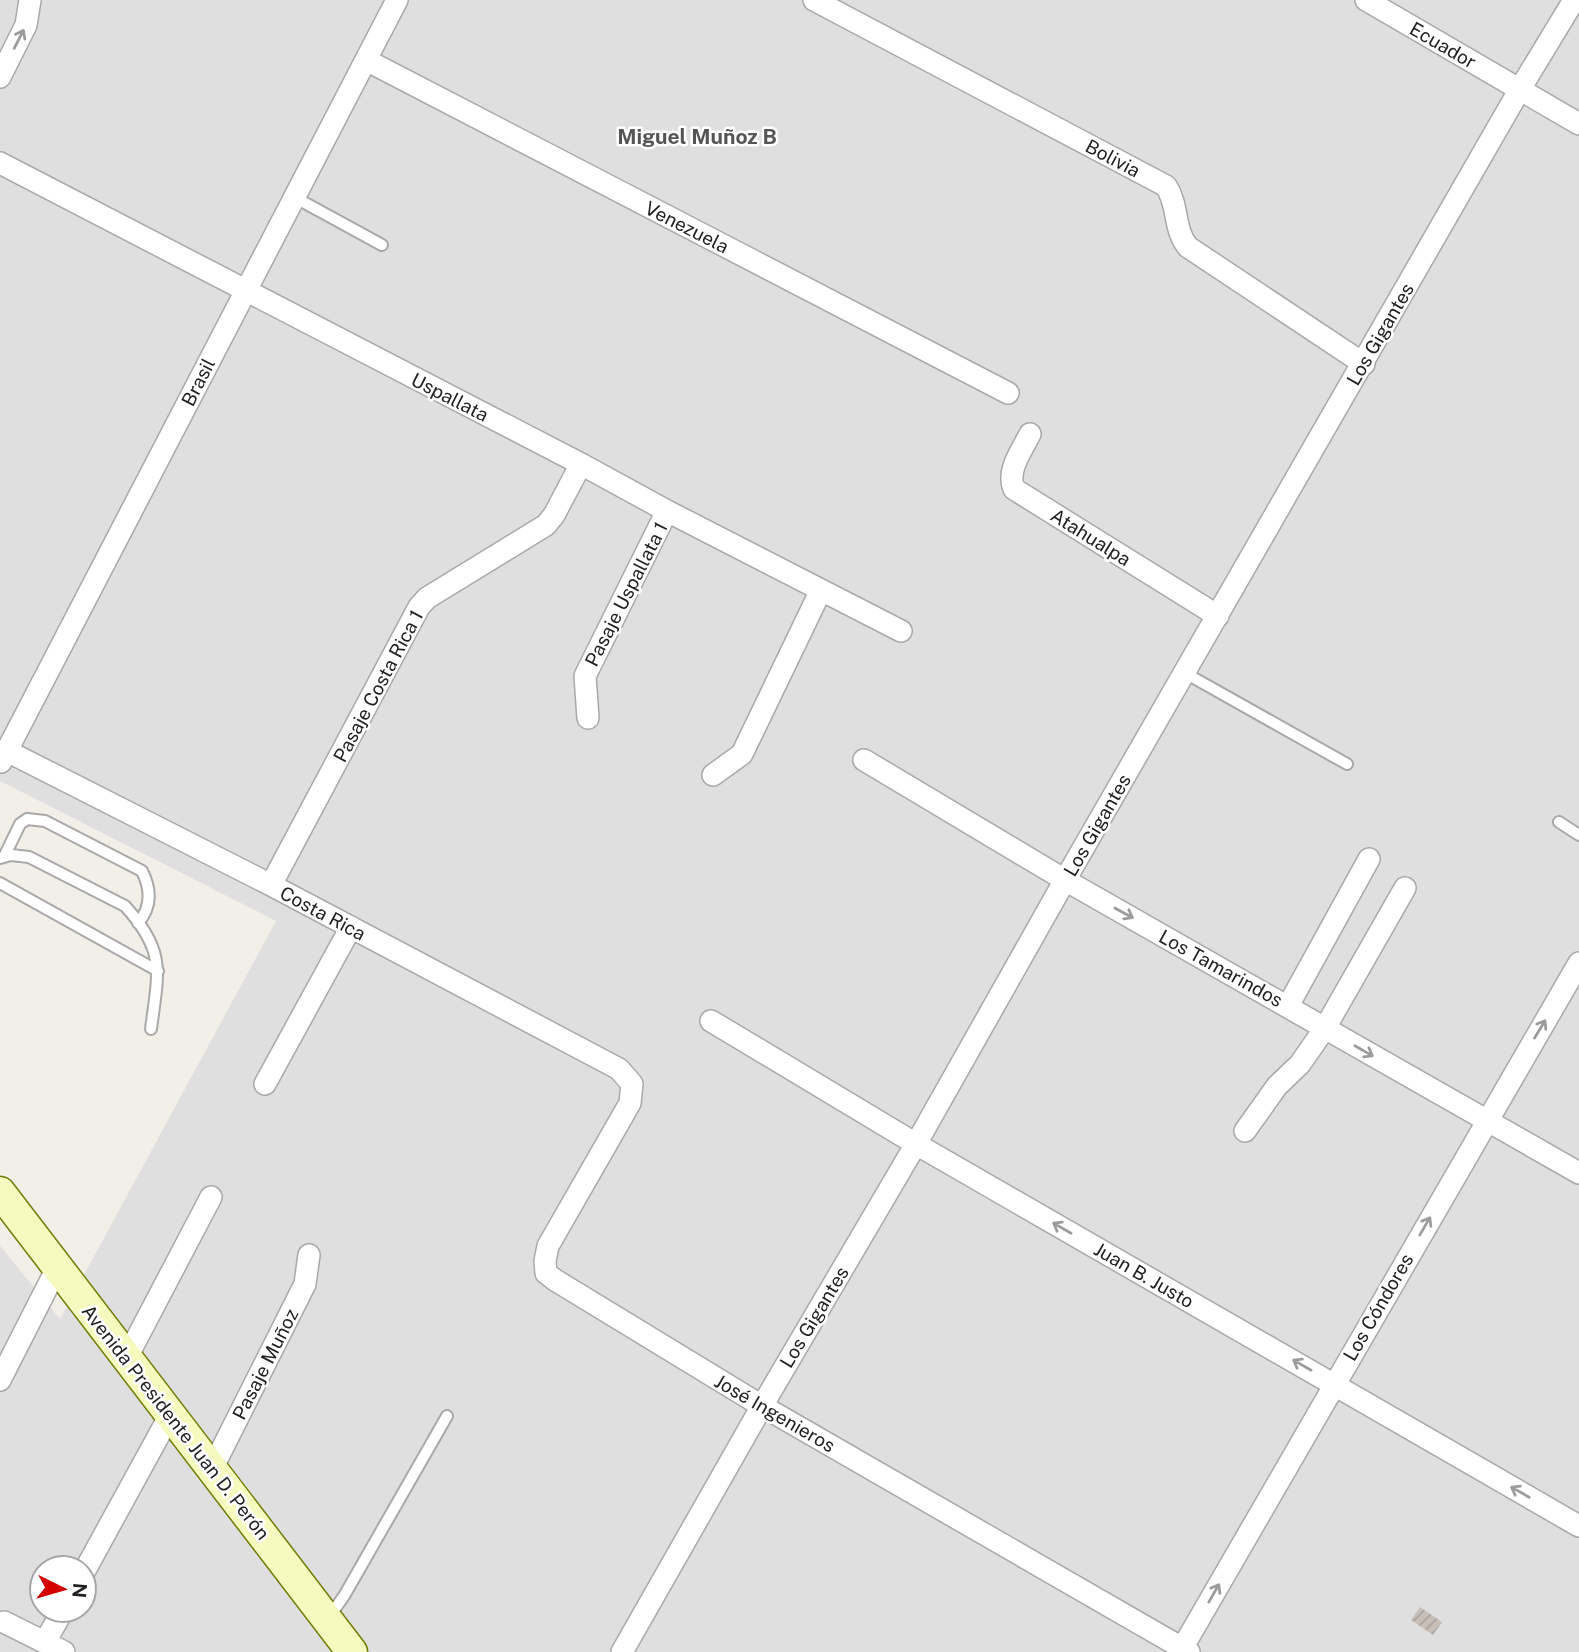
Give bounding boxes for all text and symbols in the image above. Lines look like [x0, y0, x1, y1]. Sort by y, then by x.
street label: Ecuador [1406, 17, 1480, 73]
one-way arrow [12, 29, 26, 50]
district label: Miguel Muñoz B [617, 124, 777, 149]
street label: Bolivia [1082, 135, 1144, 181]
street label: Venezuela [641, 196, 733, 258]
street label: Los Gigantes [1342, 279, 1418, 389]
street label: Brasil [177, 355, 219, 409]
street label: Uspallata [408, 368, 492, 426]
street label: Atahualpa [1047, 504, 1135, 570]
street label: Pasaje Uspallata 1 [580, 518, 672, 670]
street label: Pasaje Costa Rica 1 [329, 606, 427, 766]
street label: Los Gigantes [1059, 770, 1135, 880]
street label: Costa Rica [276, 881, 370, 945]
one-way arrow [1114, 906, 1134, 920]
street label: Los Tamarindos [1155, 925, 1287, 1011]
one-way arrow [1533, 1020, 1547, 1040]
one-way arrow [1354, 1044, 1374, 1058]
one-way arrow [1418, 1216, 1432, 1236]
one-way arrow [1053, 1221, 1073, 1235]
street label: Juan B. Justo [1090, 1238, 1198, 1312]
street label: Los Cóndores [1339, 1250, 1417, 1364]
street label: Los Gigantes [775, 1262, 853, 1372]
street label: Avenida Presidente Juan D. Perón [77, 1300, 275, 1544]
street label: Pasaje Muñoz [228, 1305, 302, 1423]
one-way arrow [1292, 1358, 1312, 1372]
street label: José Ingenieros [711, 1370, 839, 1456]
one-way arrow [1510, 1485, 1531, 1498]
north arrow [28, 1554, 98, 1624]
text: N [68, 1582, 92, 1599]
one-way arrow [1207, 1583, 1221, 1603]

